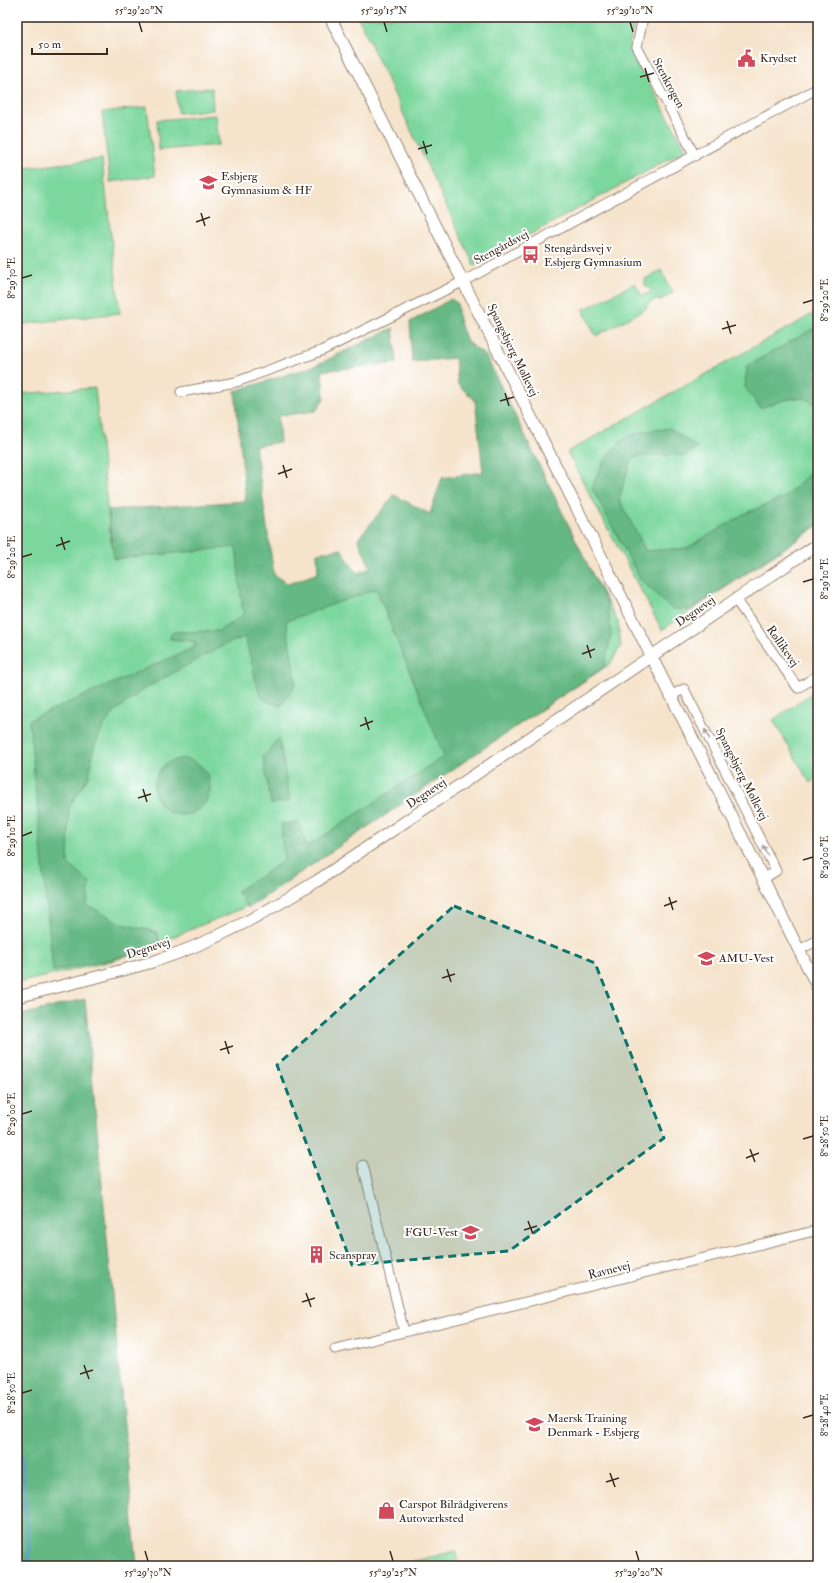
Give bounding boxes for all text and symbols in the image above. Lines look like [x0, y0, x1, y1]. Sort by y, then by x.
text: 55°29'20"N [115, 5, 163, 17]
text: 55°29'15"N [361, 5, 407, 17]
text: 55°29'10"N [606, 5, 654, 17]
scale bar [32, 30, 107, 56]
text: 50 m [38, 37, 62, 52]
public building icon: Krydset [737, 48, 757, 68]
place label: Krydset [760, 51, 797, 66]
street label: Stenkrogen [649, 56, 688, 111]
place label: Esbjerg Gymnasium & HF [221, 169, 312, 198]
school or university icon: Esbjerg Gymnasium & HF [198, 173, 218, 193]
street label: Stengårdsvej [471, 227, 531, 268]
place label: Stengårdsvej v Esbjerg Gymnasium [544, 241, 643, 270]
bus stop icon: Stengårdsvej v Esbjerg Gymnasium [521, 245, 541, 265]
text: 8°29'30"E [6, 257, 18, 299]
text: 8°29'20"E [819, 279, 831, 321]
street label: Spangsbjerg Møllevej [484, 301, 542, 399]
text: 8°29'20"E [6, 536, 18, 578]
text: 8°29'10"E [819, 558, 831, 600]
street label: Degnevej [673, 592, 718, 630]
street label: Røllikevej [763, 623, 802, 670]
street label: Spangsbjerg Møllevej [712, 726, 771, 823]
one-way arrow [704, 728, 710, 740]
street label: Degnevej [404, 775, 449, 812]
text: 8°29'10"E [6, 815, 18, 857]
text: 8°29'00"E [819, 836, 831, 878]
one-way arrow [762, 844, 768, 856]
street label: Degnevej [125, 934, 172, 963]
school or university icon: AMU-Vest [696, 948, 716, 968]
place label: AMU-Vest [718, 951, 774, 966]
text: 8°29'00"E [6, 1093, 18, 1135]
text: 8°28'50"E [819, 1115, 831, 1157]
school or university icon: FGU-Vest [461, 1222, 481, 1242]
place label: FGU-Vest [405, 1225, 458, 1240]
building icon: Scanspray [306, 1245, 326, 1265]
place label: Scanspray [329, 1248, 377, 1263]
street label: Ravnevej [587, 1258, 632, 1283]
text: 8°28'50"E [6, 1372, 18, 1414]
text: 8°28'40"E [819, 1394, 831, 1436]
place label: Maersk Training Denmark - Esbjerg [547, 1411, 640, 1440]
school or university icon: Maersk Training Denmark - Esbjerg [524, 1415, 544, 1435]
place label: Carspot Bilrådgiverens Autoværksted [398, 1497, 508, 1526]
shop icon: Carspot Bilrådgiverens Autoværksted [376, 1501, 396, 1521]
text: 55°29'30"N [124, 1567, 172, 1579]
text: 55°29'25"N [369, 1567, 417, 1579]
text: 55°29'20"N [615, 1567, 663, 1579]

